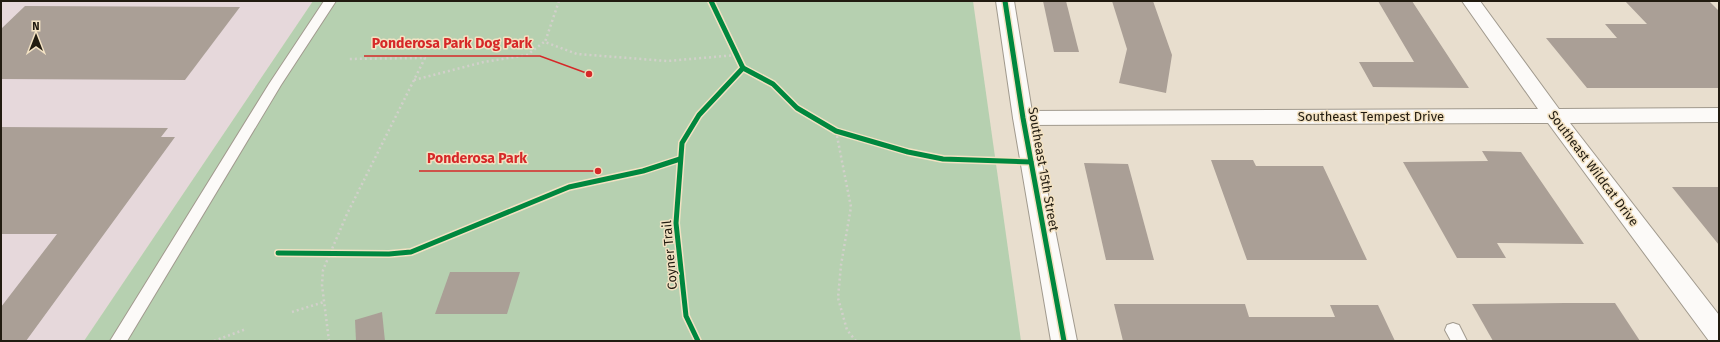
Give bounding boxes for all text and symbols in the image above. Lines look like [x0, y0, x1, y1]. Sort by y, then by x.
north arrow [16, 16, 56, 56]
text: N [32, 20, 40, 33]
callout: Ponderosa Park Dog Park [364, 30, 540, 56]
text: Ponderosa Park Dog Park [372, 35, 532, 52]
street label: Southeast 15th Street [1025, 106, 1062, 233]
street label: Southeast Wildcat Drive [1545, 108, 1642, 229]
street label: Southeast Tempest Drive [1298, 109, 1444, 124]
callout: Ponderosa Park [419, 145, 535, 171]
text: Ponderosa Park [427, 150, 527, 167]
street label: Coyner Trail [659, 219, 680, 290]

